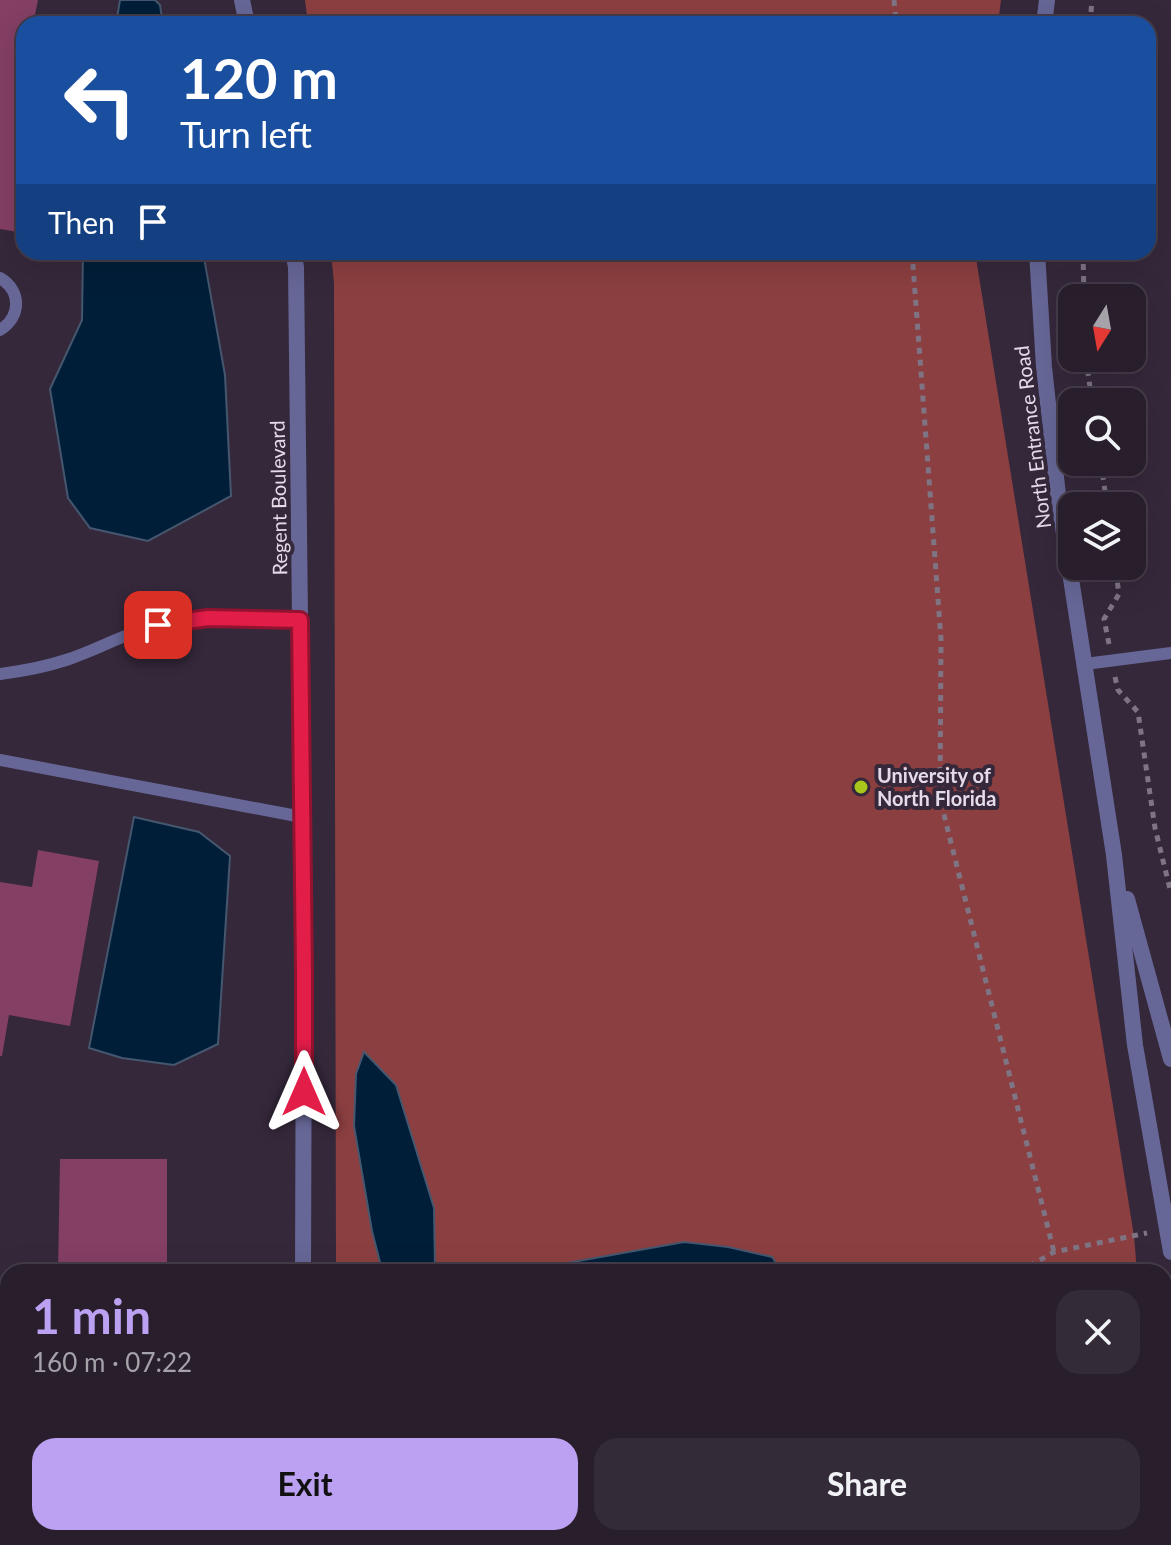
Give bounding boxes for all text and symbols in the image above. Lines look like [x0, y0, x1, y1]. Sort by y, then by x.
text: 120 m [180, 44, 338, 111]
icon: left [48, 48, 152, 152]
text: Turn left [180, 112, 312, 156]
icon: arrive [131, 200, 175, 244]
text: Then [48, 204, 115, 240]
north arrow [1058, 284, 1146, 372]
map controls [1058, 284, 1146, 580]
street label: North Entrance Road [1009, 344, 1055, 530]
button: search [1058, 388, 1146, 476]
street label: Regent Boulevard [265, 420, 291, 576]
button: layers [1058, 492, 1146, 580]
pin [124, 591, 192, 659]
icon: arrive [136, 603, 180, 647]
place label: University of North Florida [877, 763, 996, 810]
marker: University of North Florida [852, 778, 870, 796]
position arrow [262, 1050, 346, 1134]
text: 1 min [32, 1287, 151, 1344]
button: close [1056, 1290, 1140, 1374]
text: 160 m · 07:22 [32, 1346, 192, 1378]
button: Exit [32, 1438, 578, 1530]
button: Share [594, 1438, 1140, 1530]

